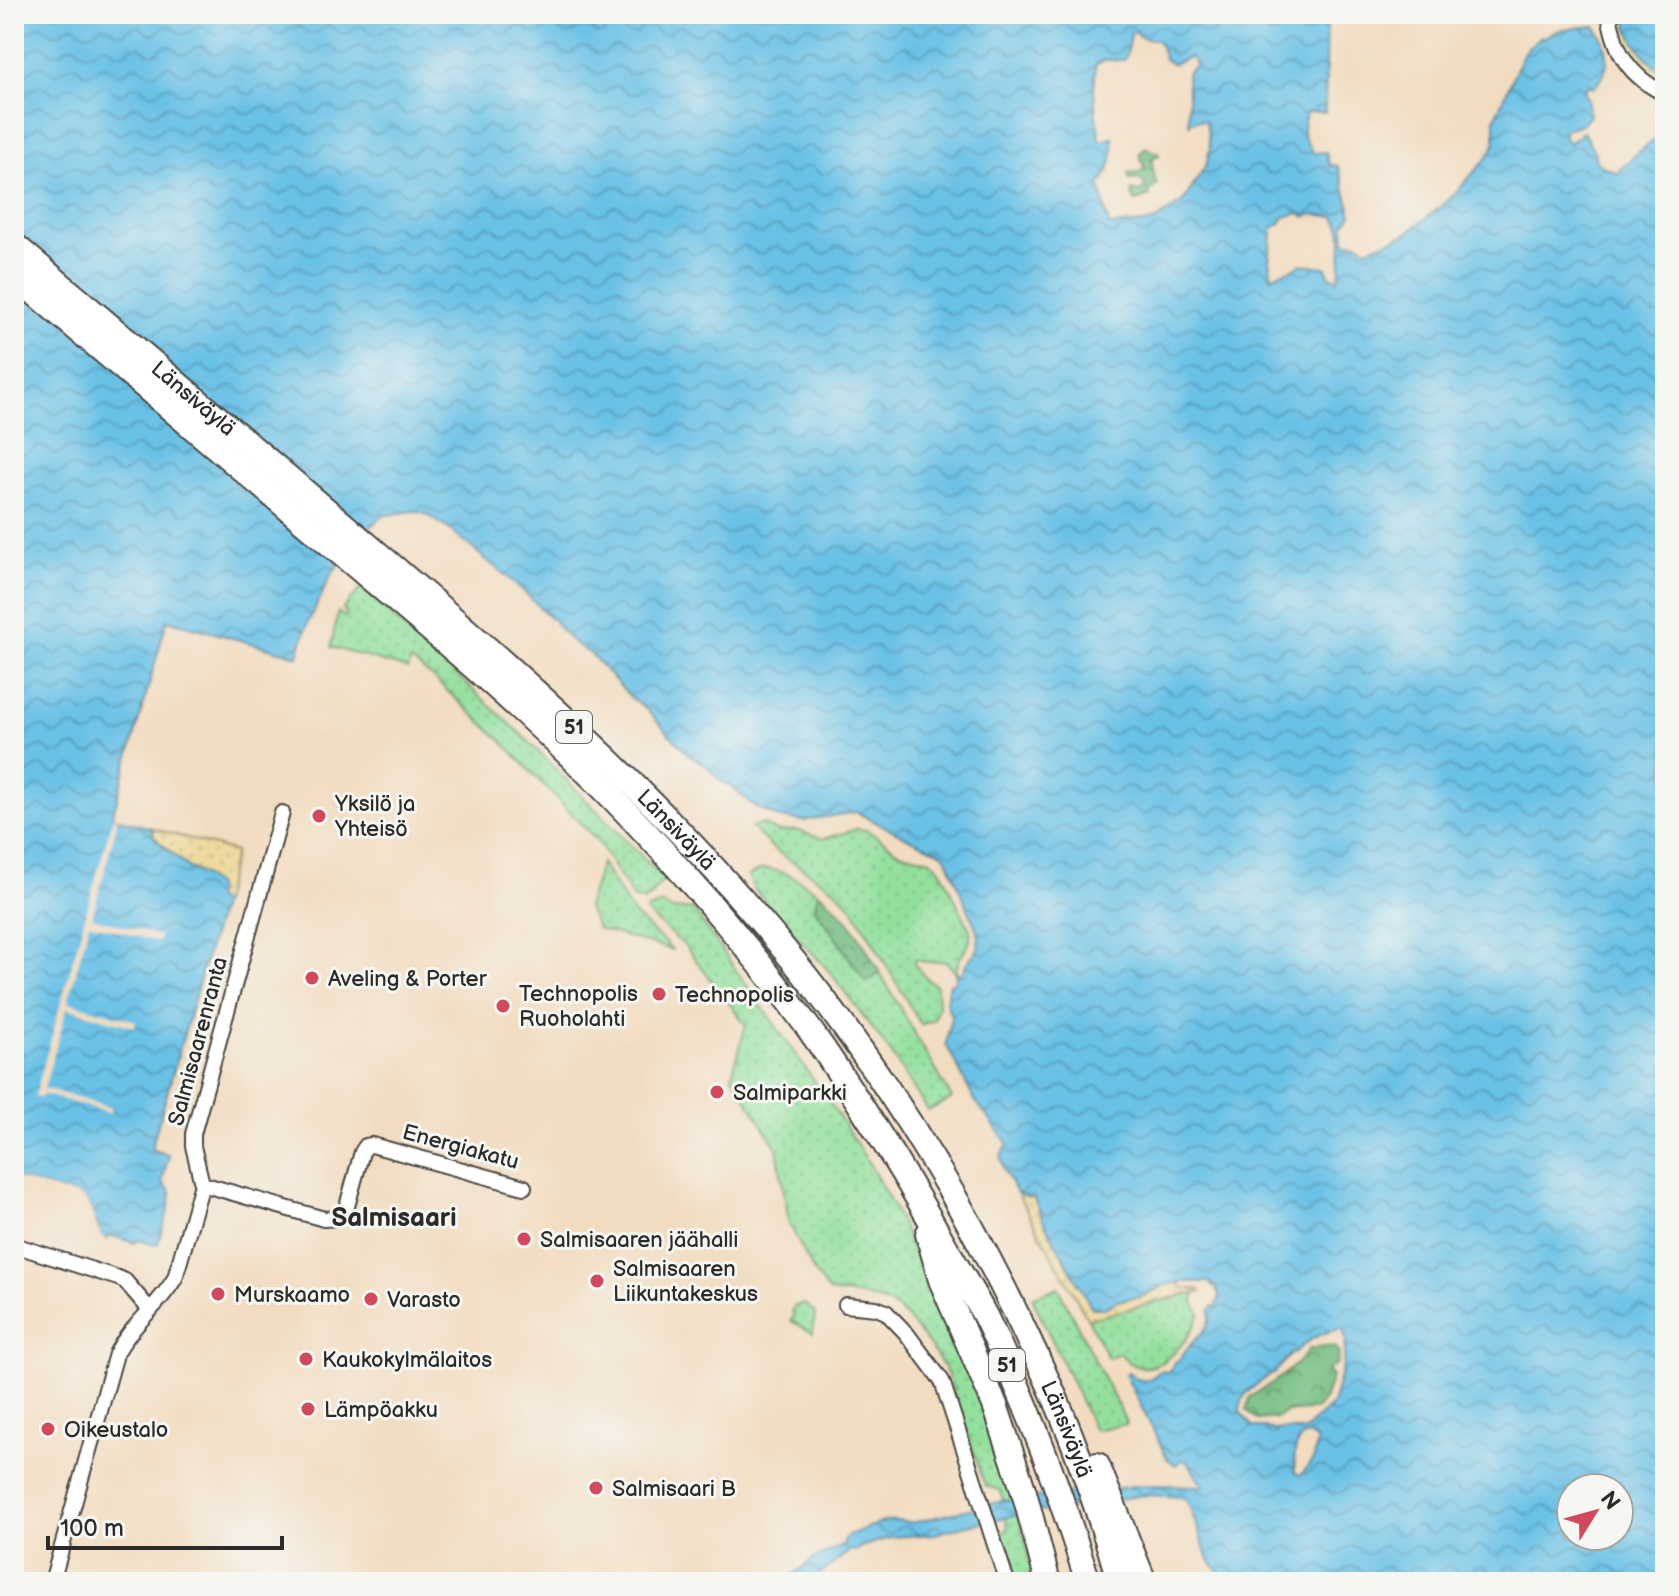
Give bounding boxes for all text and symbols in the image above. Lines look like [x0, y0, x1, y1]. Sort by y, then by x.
street label: Länsiväylä [145, 356, 241, 442]
road number: 51 [556, 711, 592, 743]
street label: Länsiväylä [631, 784, 721, 877]
place label: Yksilö ja Yhteisö [334, 791, 415, 843]
marker: Yksilö ja Yhteisö [310, 807, 328, 825]
street label: Salmisaarenranta [163, 954, 234, 1129]
place label: Aveling & Porter [328, 966, 488, 993]
marker: Aveling & Porter [303, 969, 321, 987]
place label: Technopolis Ruoholahti [519, 981, 638, 1033]
place label: Technopolis [675, 982, 794, 1009]
marker: Technopolis [650, 985, 668, 1003]
marker: Technopolis Ruoholahti [494, 997, 512, 1015]
place label: Salmiparkki [733, 1080, 847, 1107]
marker: Salmiparkki [708, 1083, 726, 1101]
street label: Energiakatu [399, 1119, 522, 1176]
district label: Salmisaari [331, 1203, 457, 1234]
place label: Salmisaaren jäähalli [540, 1227, 738, 1254]
marker: Salmisaaren jäähalli [515, 1230, 533, 1248]
place label: Salmisaaren Liikuntakeskus [613, 1256, 758, 1308]
marker: Salmisaaren Liikuntakeskus [588, 1272, 606, 1290]
place label: Murskaamo [234, 1282, 350, 1309]
marker: Murskaamo [209, 1285, 227, 1303]
place label: Varasto [387, 1287, 461, 1314]
marker: Varasto [362, 1290, 380, 1308]
place label: Kaukokylmälaitos [322, 1347, 492, 1374]
road number: 51 [989, 1349, 1025, 1381]
marker: Kaukokylmälaitos [297, 1350, 315, 1368]
street label: Länsiväylä [1034, 1377, 1097, 1481]
place label: Lämpöakku [324, 1397, 438, 1424]
marker: Lämpöakku [299, 1400, 317, 1418]
place label: Oikeustalo [64, 1417, 168, 1444]
marker: Oikeustalo [39, 1420, 57, 1438]
north arrow [1555, 1472, 1635, 1552]
place label: Salmisaari B [612, 1476, 736, 1503]
marker: Salmisaari B [587, 1479, 605, 1497]
text: N [1594, 1486, 1626, 1516]
scale bar [48, 1500, 282, 1550]
text: 100 m [60, 1514, 124, 1543]

